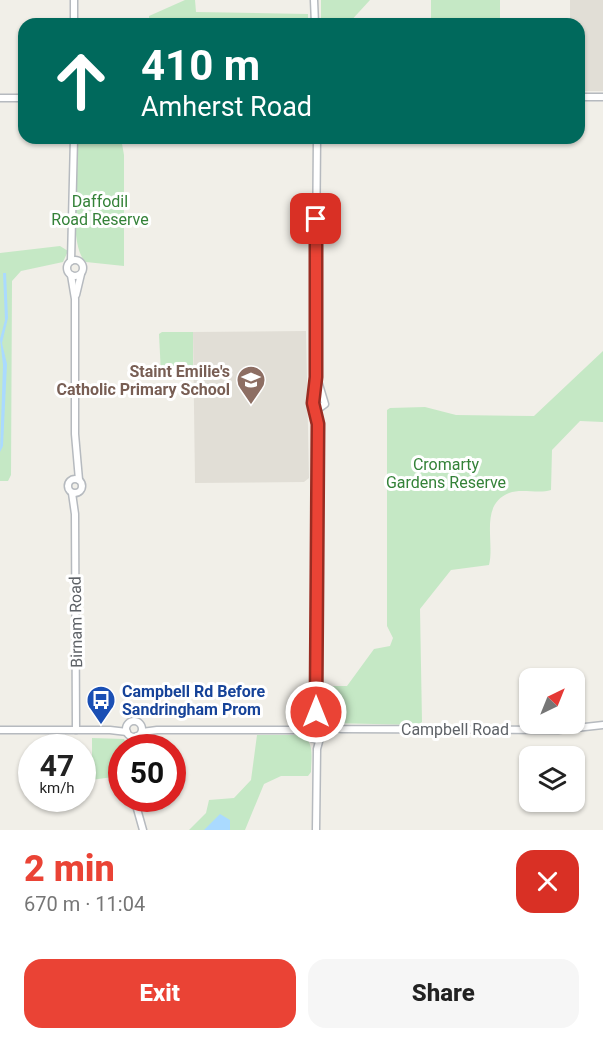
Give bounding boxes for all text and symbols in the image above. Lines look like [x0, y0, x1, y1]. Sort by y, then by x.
text: 410 m [141, 41, 260, 90]
icon: ahead [42, 42, 120, 120]
text: Amherst Road [141, 91, 312, 123]
park label: Daffodil Road Reserve [51, 192, 149, 229]
pin [290, 193, 341, 244]
icon: arrive [299, 202, 332, 235]
place label: Staint Emilie's Catholic Primary School [56, 362, 230, 399]
school or university icon: Staint Emilie's Catholic Primary School [235, 364, 267, 406]
park label: Cromarty Gardens Reserve [386, 455, 506, 492]
street label: Birnam Road [66, 576, 86, 668]
north arrow [519, 668, 585, 734]
map controls [519, 668, 585, 812]
position arrow [284, 680, 348, 744]
place label: Campbell Rd Before Sandringham Prom [122, 682, 266, 719]
bus stop icon: Campbell Rd Before Sandringham Prom [85, 684, 117, 726]
street label: Campbell Road [401, 720, 509, 739]
speed limit sign: 50 [108, 734, 186, 812]
button: layers [519, 746, 585, 812]
text: 47 [40, 748, 74, 783]
text: km/h [39, 779, 75, 797]
text: 2 min [24, 848, 115, 890]
button: close [516, 850, 579, 913]
text: 670 m · 11:04 [24, 892, 145, 916]
button: Exit [24, 959, 296, 1028]
button: Share [308, 959, 579, 1028]

